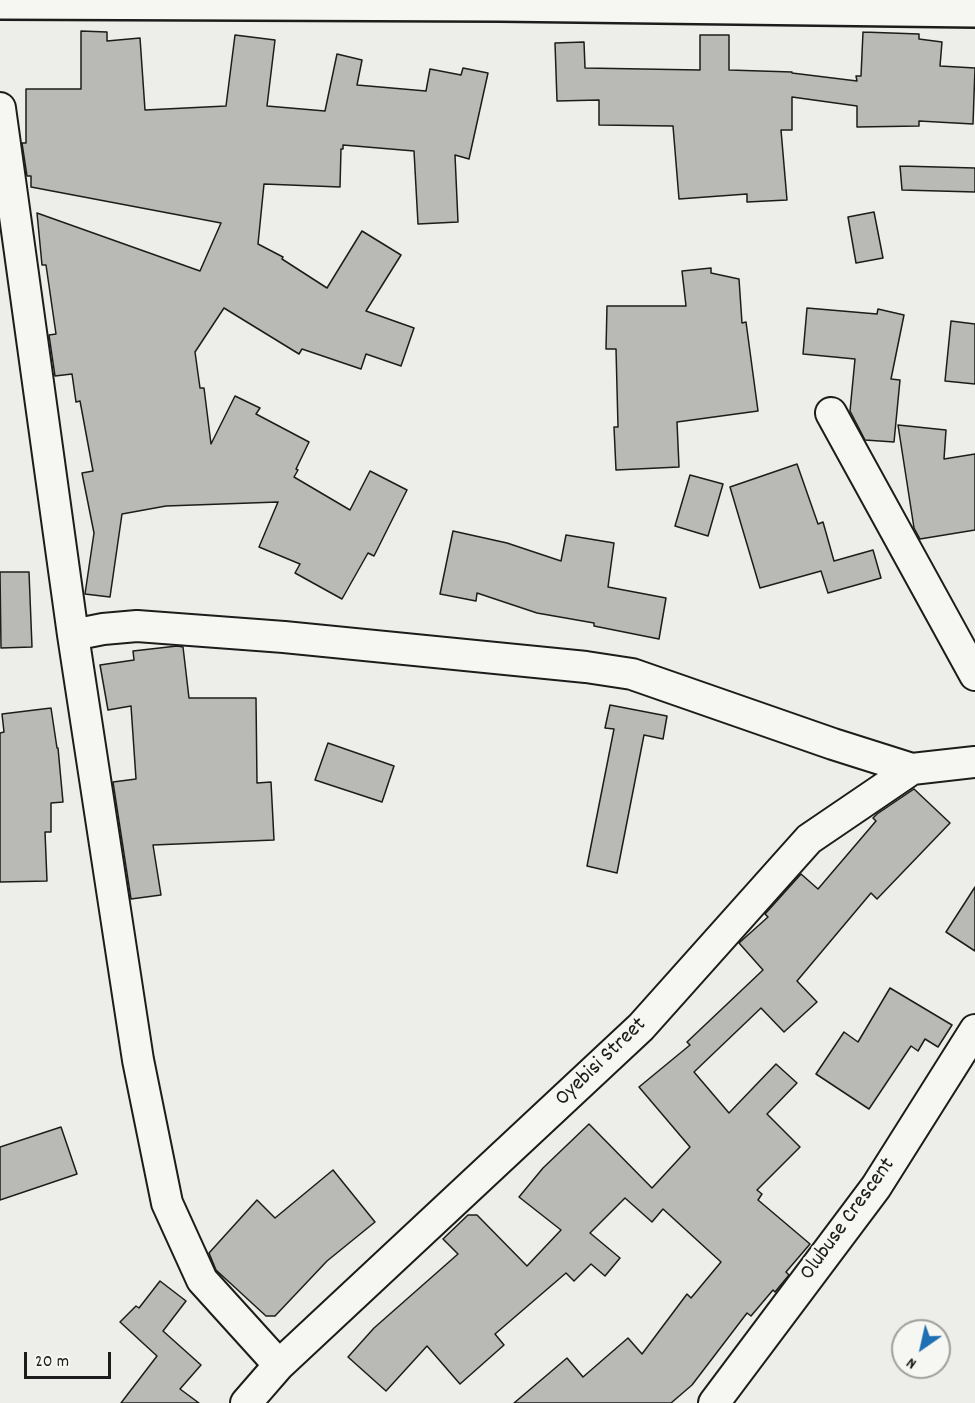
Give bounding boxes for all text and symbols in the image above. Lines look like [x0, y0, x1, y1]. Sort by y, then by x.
street label: Oyebisi Street [551, 1013, 653, 1113]
street label: Olubuse Crescent [796, 1154, 902, 1286]
north arrow [891, 1319, 951, 1379]
scale bar [27, 1340, 114, 1378]
text: 20 m [35, 1350, 69, 1375]
text: N [902, 1351, 921, 1374]

